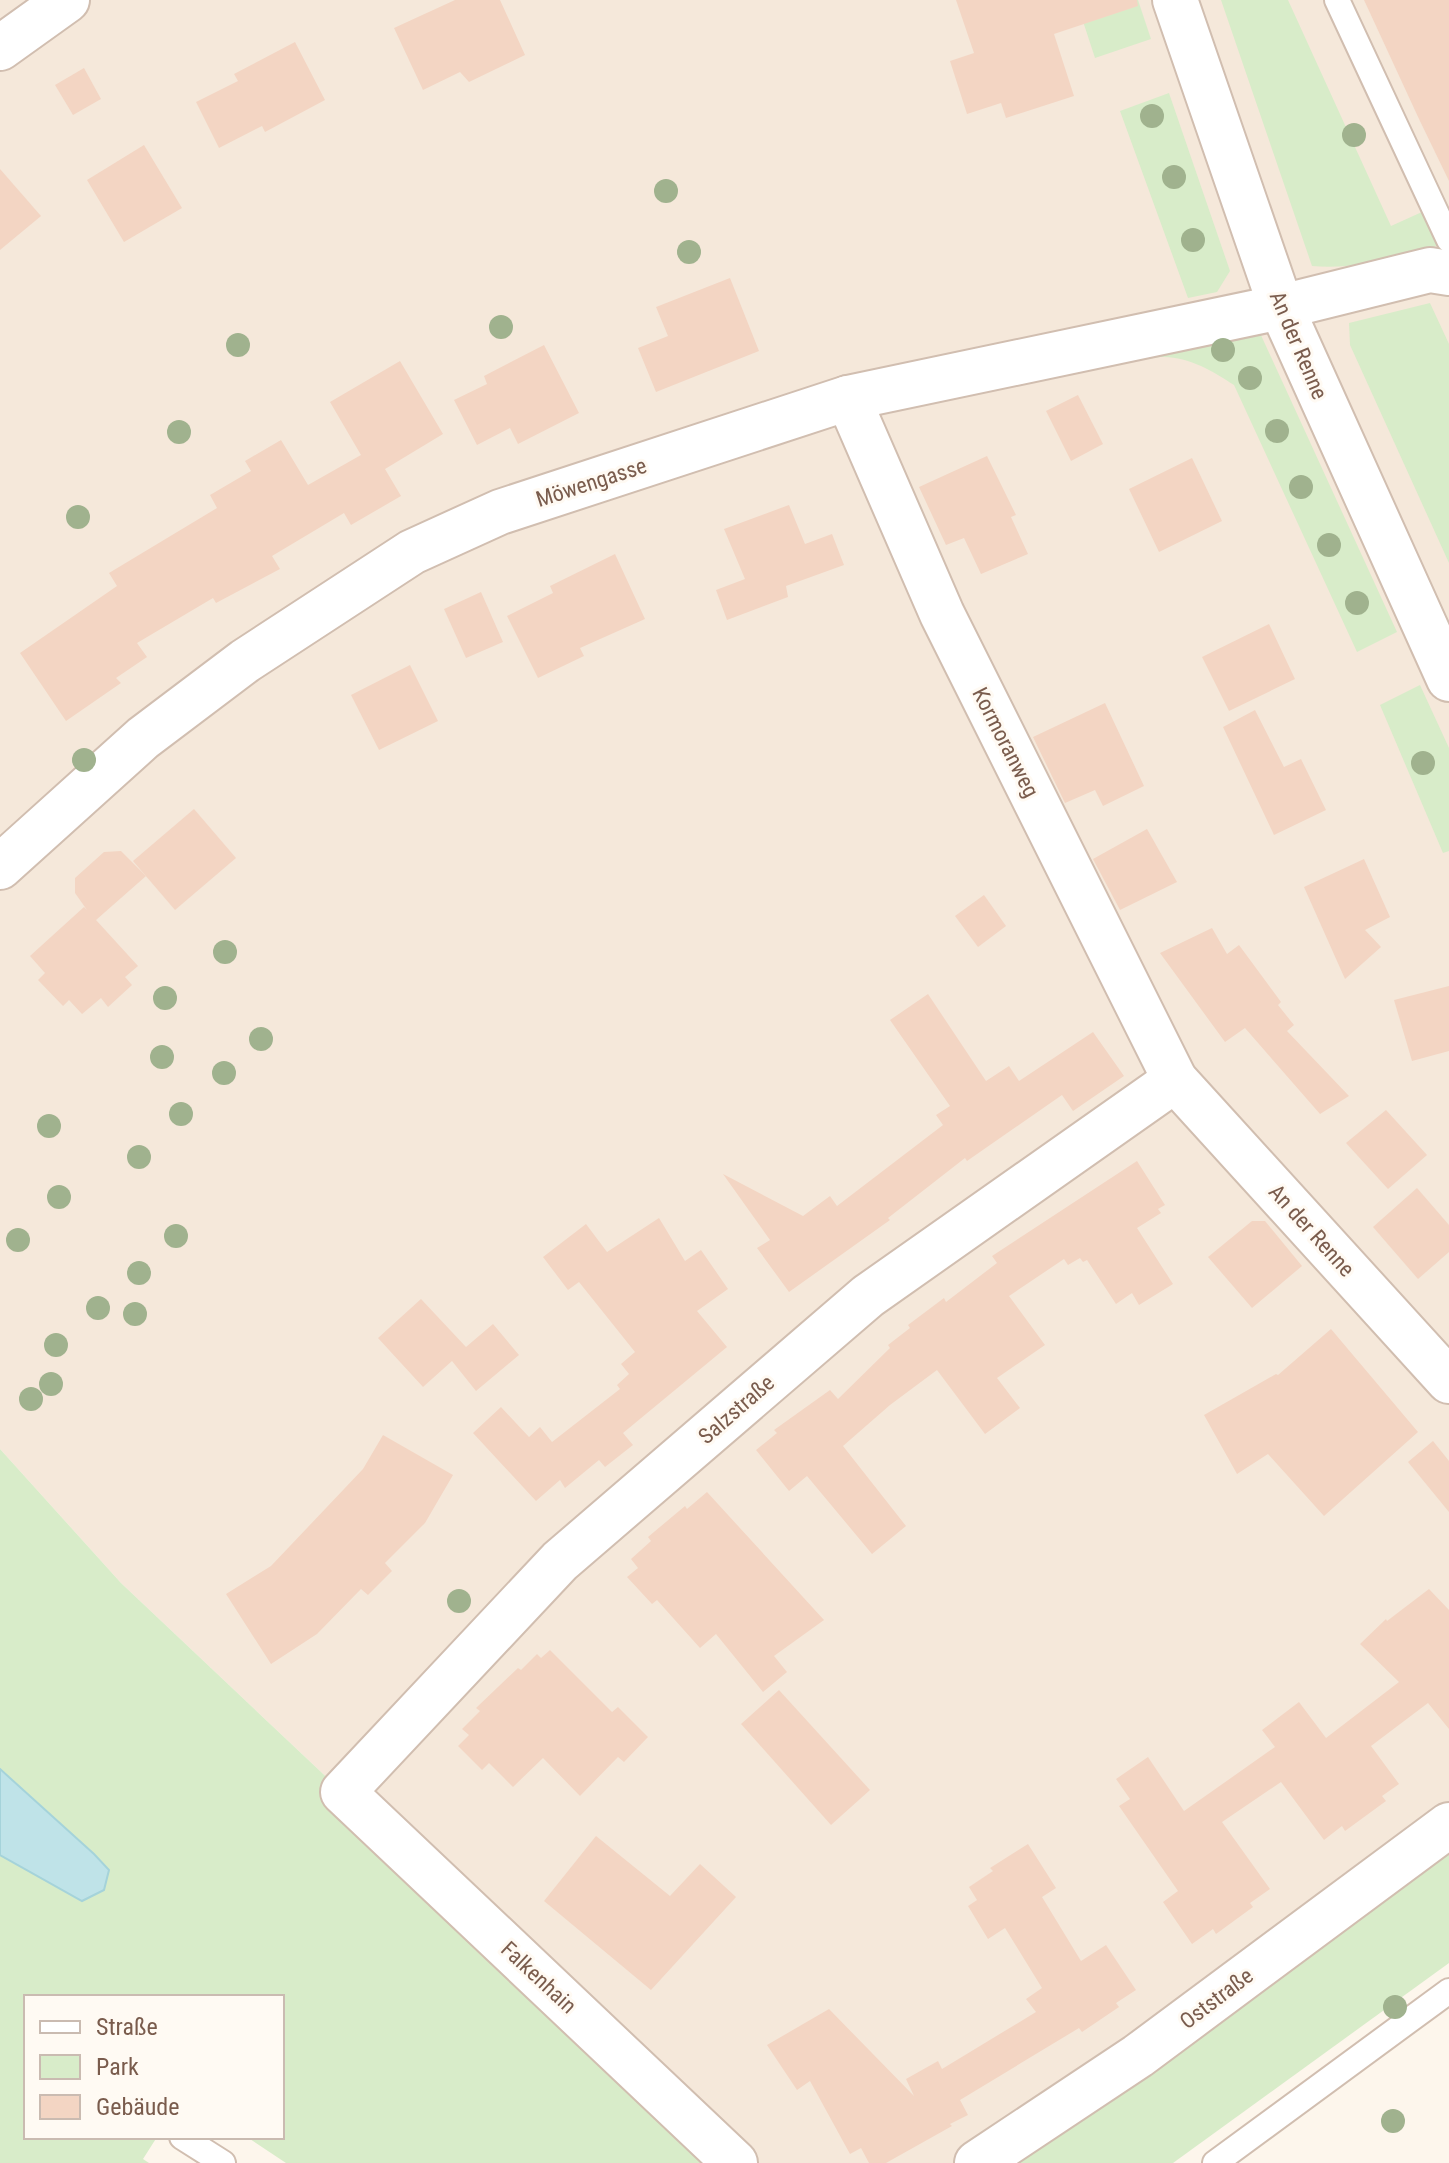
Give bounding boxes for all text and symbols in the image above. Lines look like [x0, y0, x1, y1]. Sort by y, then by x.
street label: An der Renne [1265, 287, 1333, 403]
street label: Möwengasse [533, 453, 650, 512]
street label: Kormoranweg [967, 683, 1044, 801]
street label: An der Renne [1264, 1179, 1359, 1281]
street label: Salzstraße [693, 1370, 779, 1449]
street label: Falkenhain [496, 1936, 581, 2018]
street label: Oststraße [1175, 1963, 1258, 2034]
legend [24, 1995, 284, 2139]
text: Straße [96, 2013, 158, 2041]
text: Park [96, 2053, 139, 2081]
text: Gebäude [96, 2093, 180, 2121]

